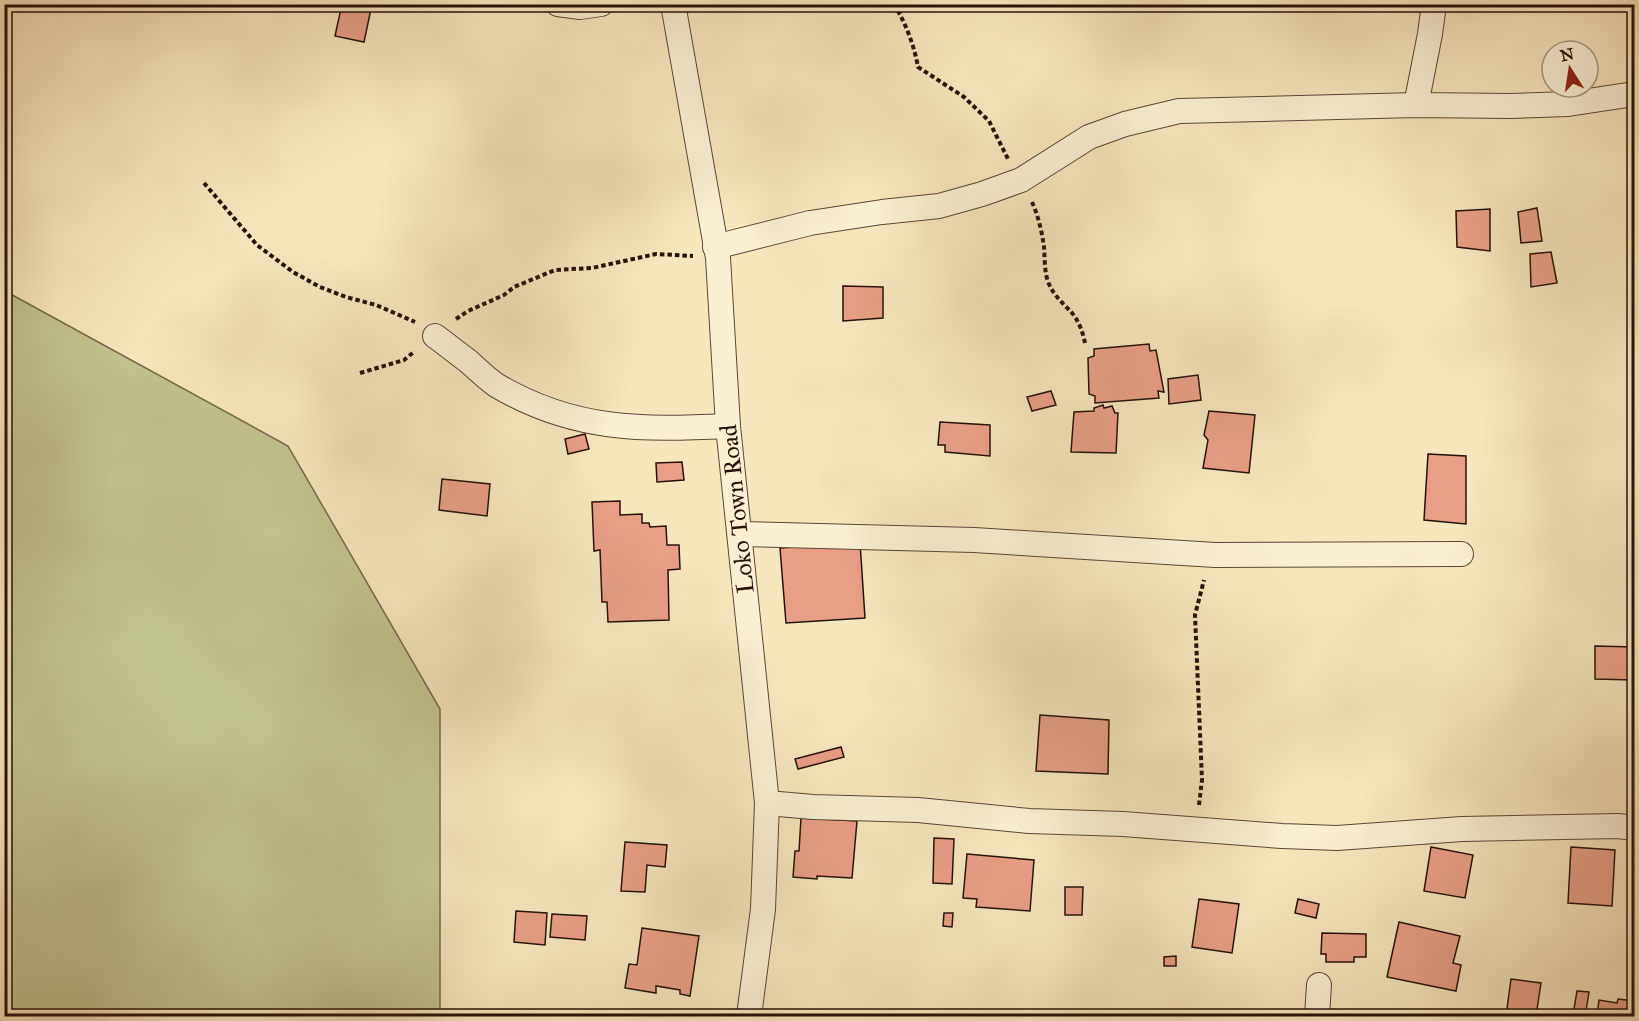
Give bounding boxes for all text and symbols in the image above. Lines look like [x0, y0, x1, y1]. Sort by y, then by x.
north arrow [1540, 39, 1600, 99]
text: N [1558, 44, 1576, 66]
street label: Loko Town Road [713, 423, 761, 595]

